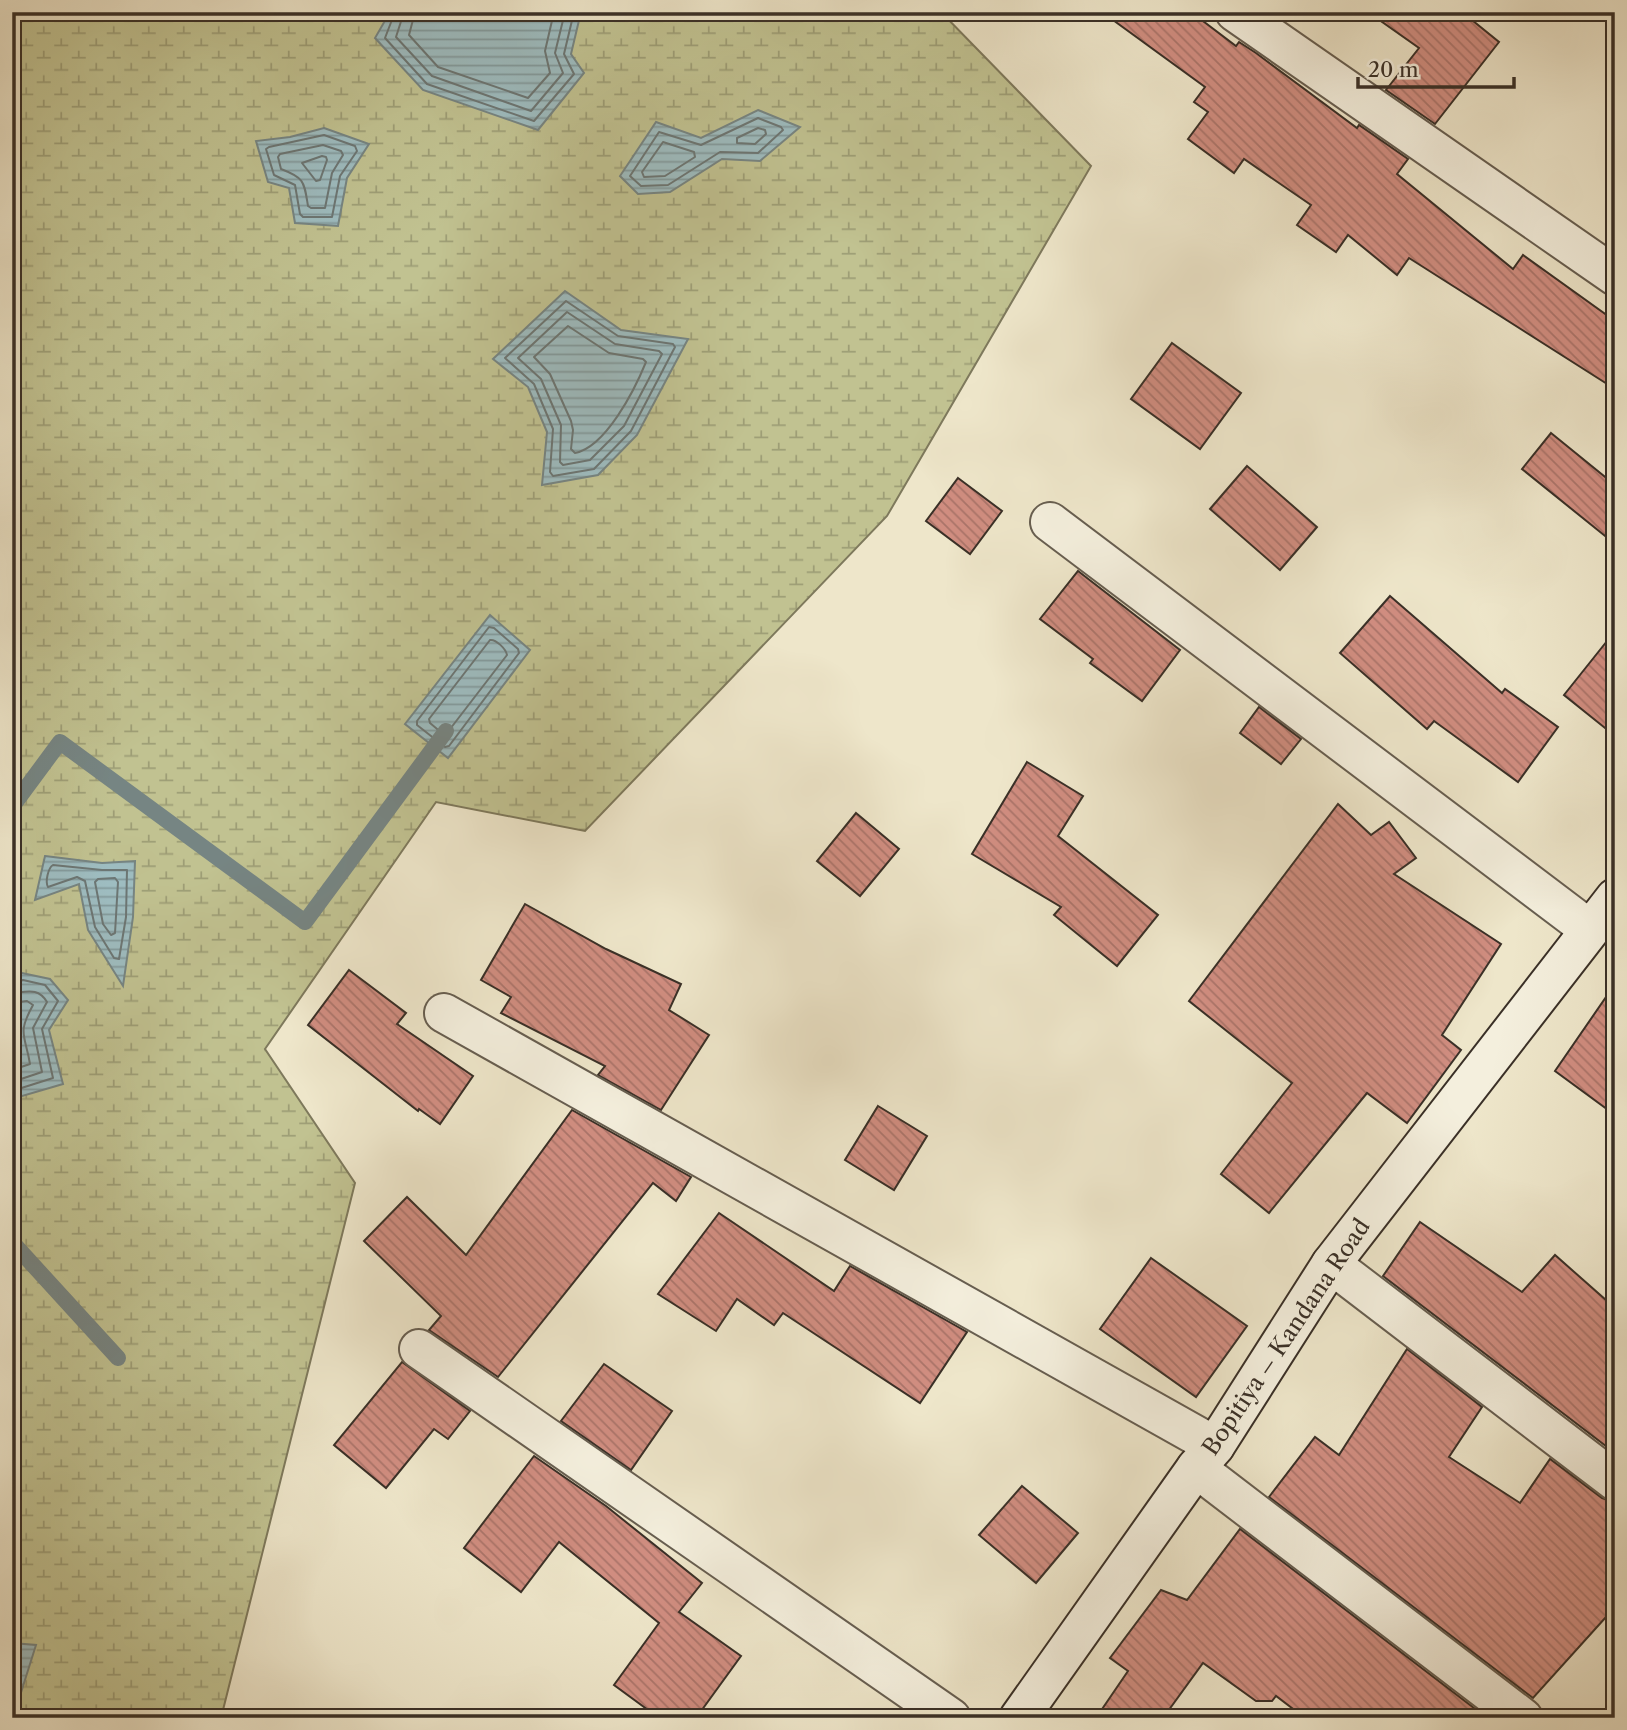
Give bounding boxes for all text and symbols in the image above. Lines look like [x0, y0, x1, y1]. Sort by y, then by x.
scale bar [1358, 46, 1513, 90]
text: 20 m [1368, 57, 1419, 82]
street label: Bopitiya – Kandana Road [1196, 1213, 1376, 1461]

